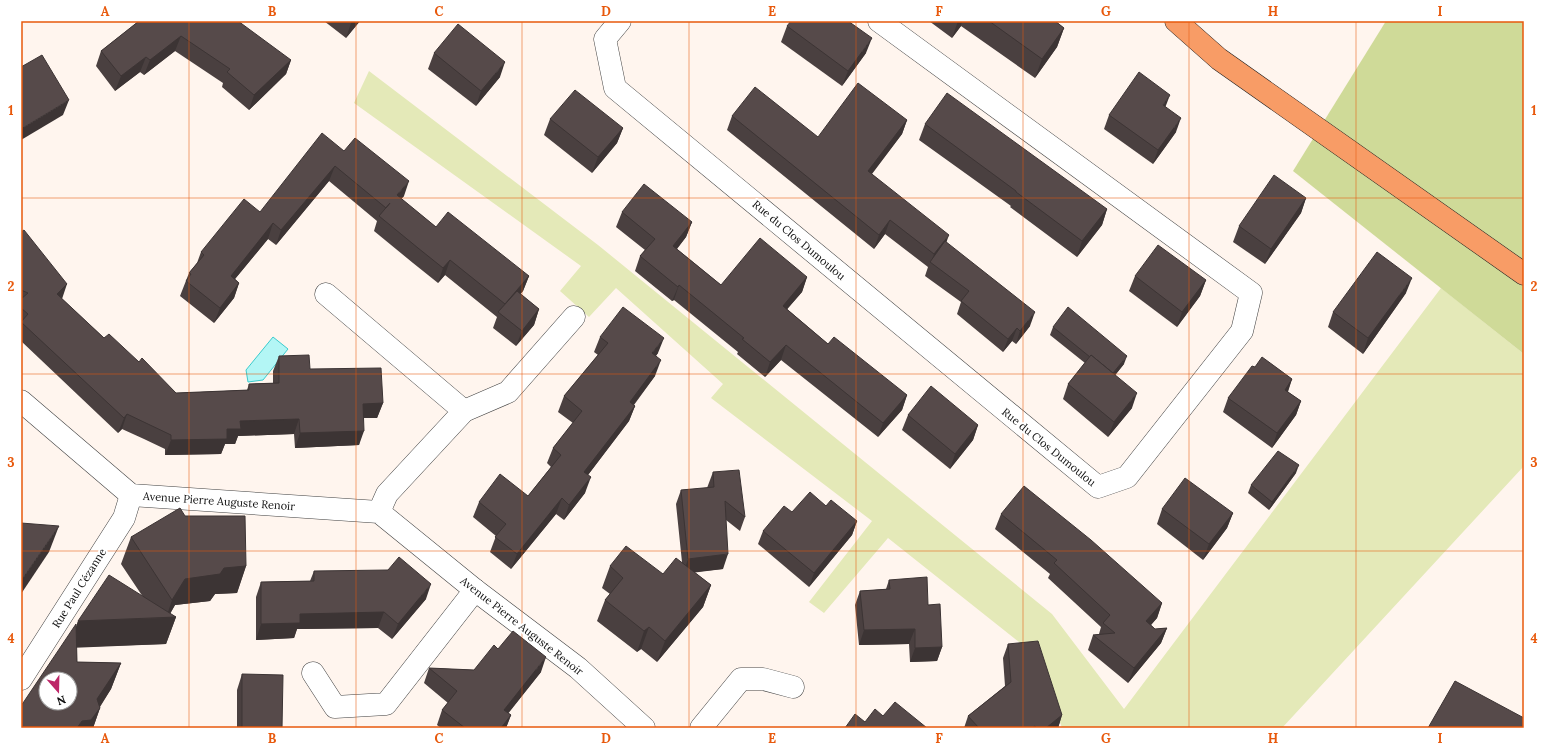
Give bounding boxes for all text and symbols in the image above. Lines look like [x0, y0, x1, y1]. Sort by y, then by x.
text: A [101, 3, 110, 20]
text: B [268, 3, 277, 20]
text: C [435, 3, 444, 20]
text: D [601, 3, 611, 20]
text: E [768, 3, 776, 20]
text: F [935, 3, 943, 20]
text: G [1101, 3, 1111, 20]
text: H [1268, 3, 1278, 20]
text: I [1437, 3, 1443, 20]
text: 1 [8, 102, 14, 119]
text: 1 [1531, 102, 1537, 119]
street label: Rue du Clos Dumoulou [750, 197, 849, 283]
text: 2 [8, 278, 15, 295]
text: 2 [1531, 278, 1538, 295]
street label: Rue du Clos Dumoulou [999, 405, 1099, 490]
text: 3 [7, 454, 15, 471]
text: 3 [1530, 454, 1538, 471]
street label: Avenue Pierre Auguste Renoir [142, 489, 296, 513]
street label: Rue Paul Cézanne [49, 546, 109, 630]
street label: Avenue Pierre Auguste Renoir [457, 573, 587, 679]
text: 4 [7, 630, 15, 647]
text: 4 [1530, 630, 1538, 647]
north arrow [38, 671, 78, 711]
text: N [55, 692, 68, 709]
text: A [101, 730, 110, 747]
text: B [268, 730, 277, 747]
text: C [435, 730, 444, 747]
text: D [601, 730, 611, 747]
text: E [768, 730, 776, 747]
text: F [935, 730, 943, 747]
text: G [1101, 730, 1111, 747]
text: H [1268, 730, 1278, 747]
text: I [1437, 730, 1443, 747]

